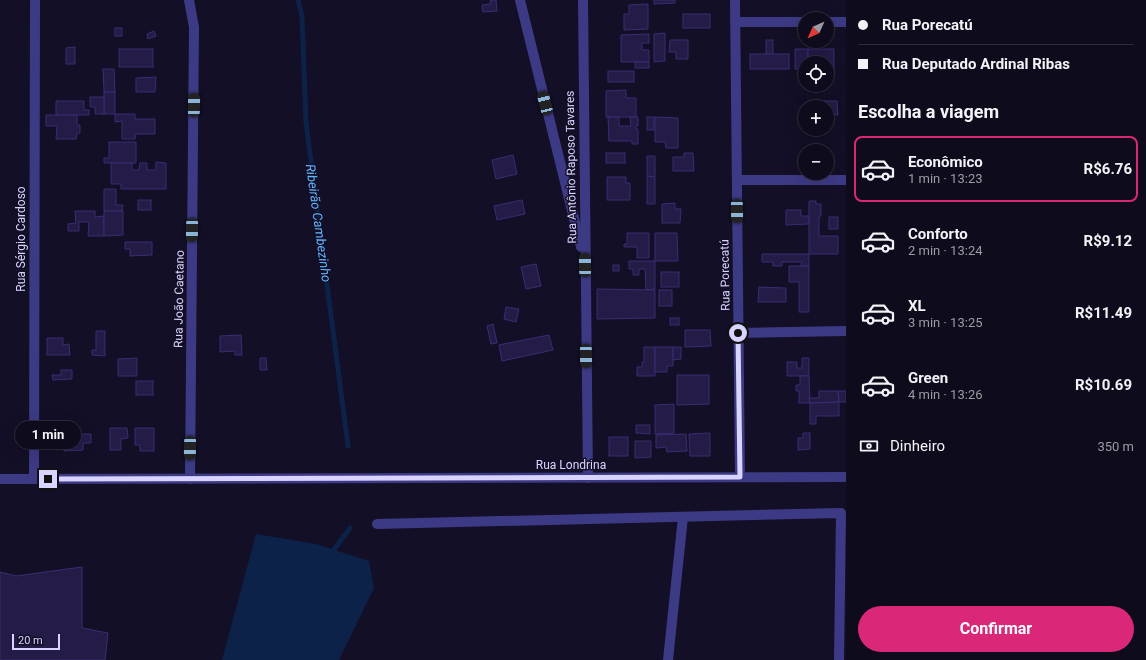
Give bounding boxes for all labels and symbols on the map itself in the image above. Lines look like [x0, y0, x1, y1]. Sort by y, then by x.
north arrow [798, 12, 834, 48]
car [536, 90, 554, 116]
street label: Rua Antônio Raposo Tavares [563, 90, 579, 244]
car [188, 93, 200, 117]
water label: Ribeirão Cambezinho [303, 163, 334, 283]
street label: Rua Sérgio Cardoso [14, 186, 28, 292]
car [731, 199, 743, 223]
car [186, 218, 198, 242]
street label: Rua Porecatú [717, 239, 733, 311]
street label: Rua João Caetano [171, 250, 187, 348]
car [579, 253, 591, 277]
route start [729, 324, 747, 342]
car [580, 344, 592, 368]
callout: 1 min [15, 421, 81, 449]
car [184, 436, 196, 460]
street label: Rua Londrina [536, 458, 606, 472]
route end [39, 470, 57, 488]
scale bar [12, 632, 60, 651]

